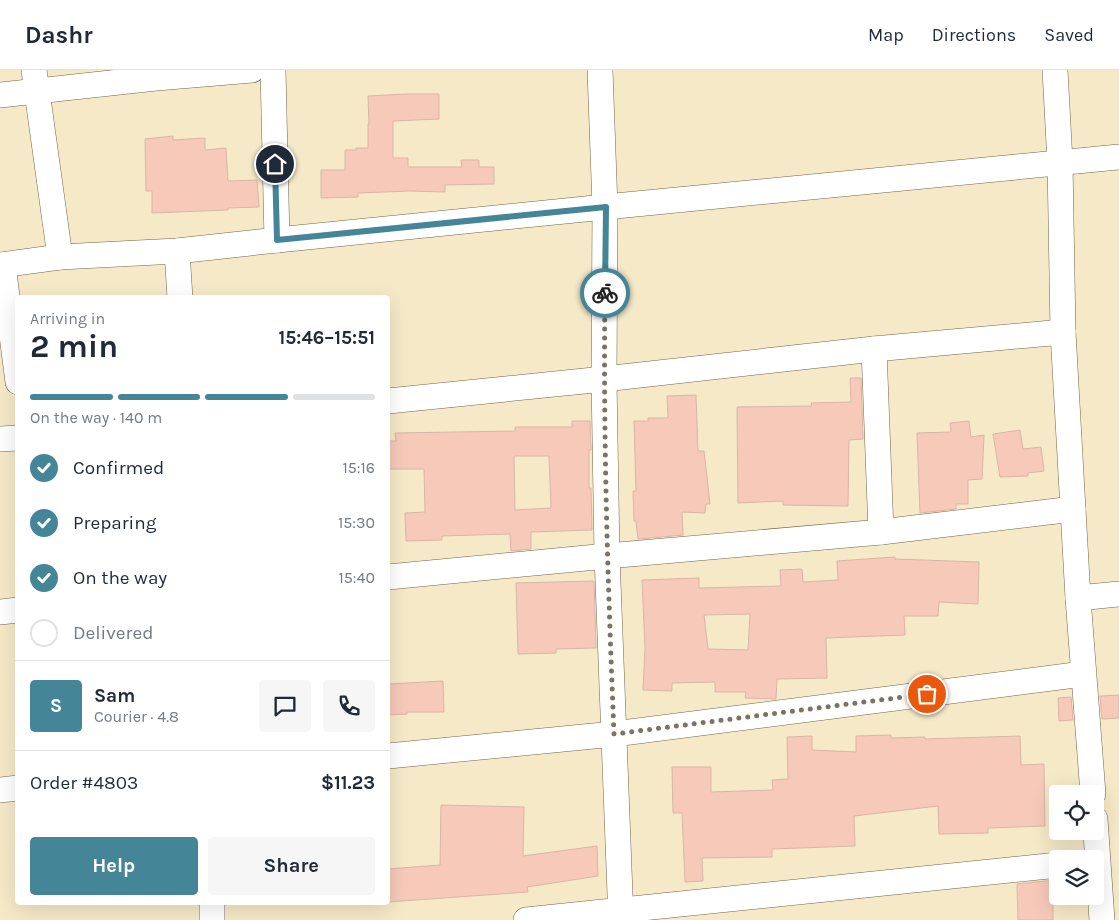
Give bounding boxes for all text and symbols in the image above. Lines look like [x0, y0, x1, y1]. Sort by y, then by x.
text: Dashr [25, 21, 93, 49]
text: Map [868, 24, 904, 46]
text: Directions [932, 24, 1016, 46]
text: Saved [1044, 24, 1094, 46]
pin [254, 143, 296, 185]
icon: home [261, 150, 289, 178]
courier [580, 268, 630, 318]
icon: bike [591, 279, 619, 307]
text: Arriving in [30, 309, 105, 328]
text: 15:46–15:51 [278, 327, 375, 349]
text: 2 min [30, 328, 118, 365]
text: On the way · 140 m [30, 408, 162, 427]
icon: check [30, 454, 58, 482]
text: Confirmed [73, 457, 164, 479]
text: 15:16 [343, 458, 375, 477]
icon: check [30, 509, 58, 537]
text: Preparing [73, 512, 156, 534]
text: 15:30 [338, 513, 375, 532]
icon: check [30, 564, 58, 592]
text: On the way [73, 567, 167, 589]
text: 15:40 [339, 568, 375, 587]
text: Delivered [73, 622, 153, 644]
pin [906, 673, 948, 715]
button: chat [259, 680, 311, 732]
button: phone [323, 680, 375, 732]
icon: bag [913, 680, 941, 708]
text: Sam [94, 685, 135, 707]
text: S [50, 695, 62, 717]
text: Courier · 4.8 [94, 707, 179, 726]
text: Order #4803 [30, 772, 138, 794]
text: $11.23 [321, 772, 375, 794]
map controls [1049, 785, 1104, 905]
button: locate [1049, 785, 1104, 840]
button: Help [30, 837, 198, 895]
button: Share [208, 837, 375, 895]
button: layers [1049, 850, 1104, 905]

